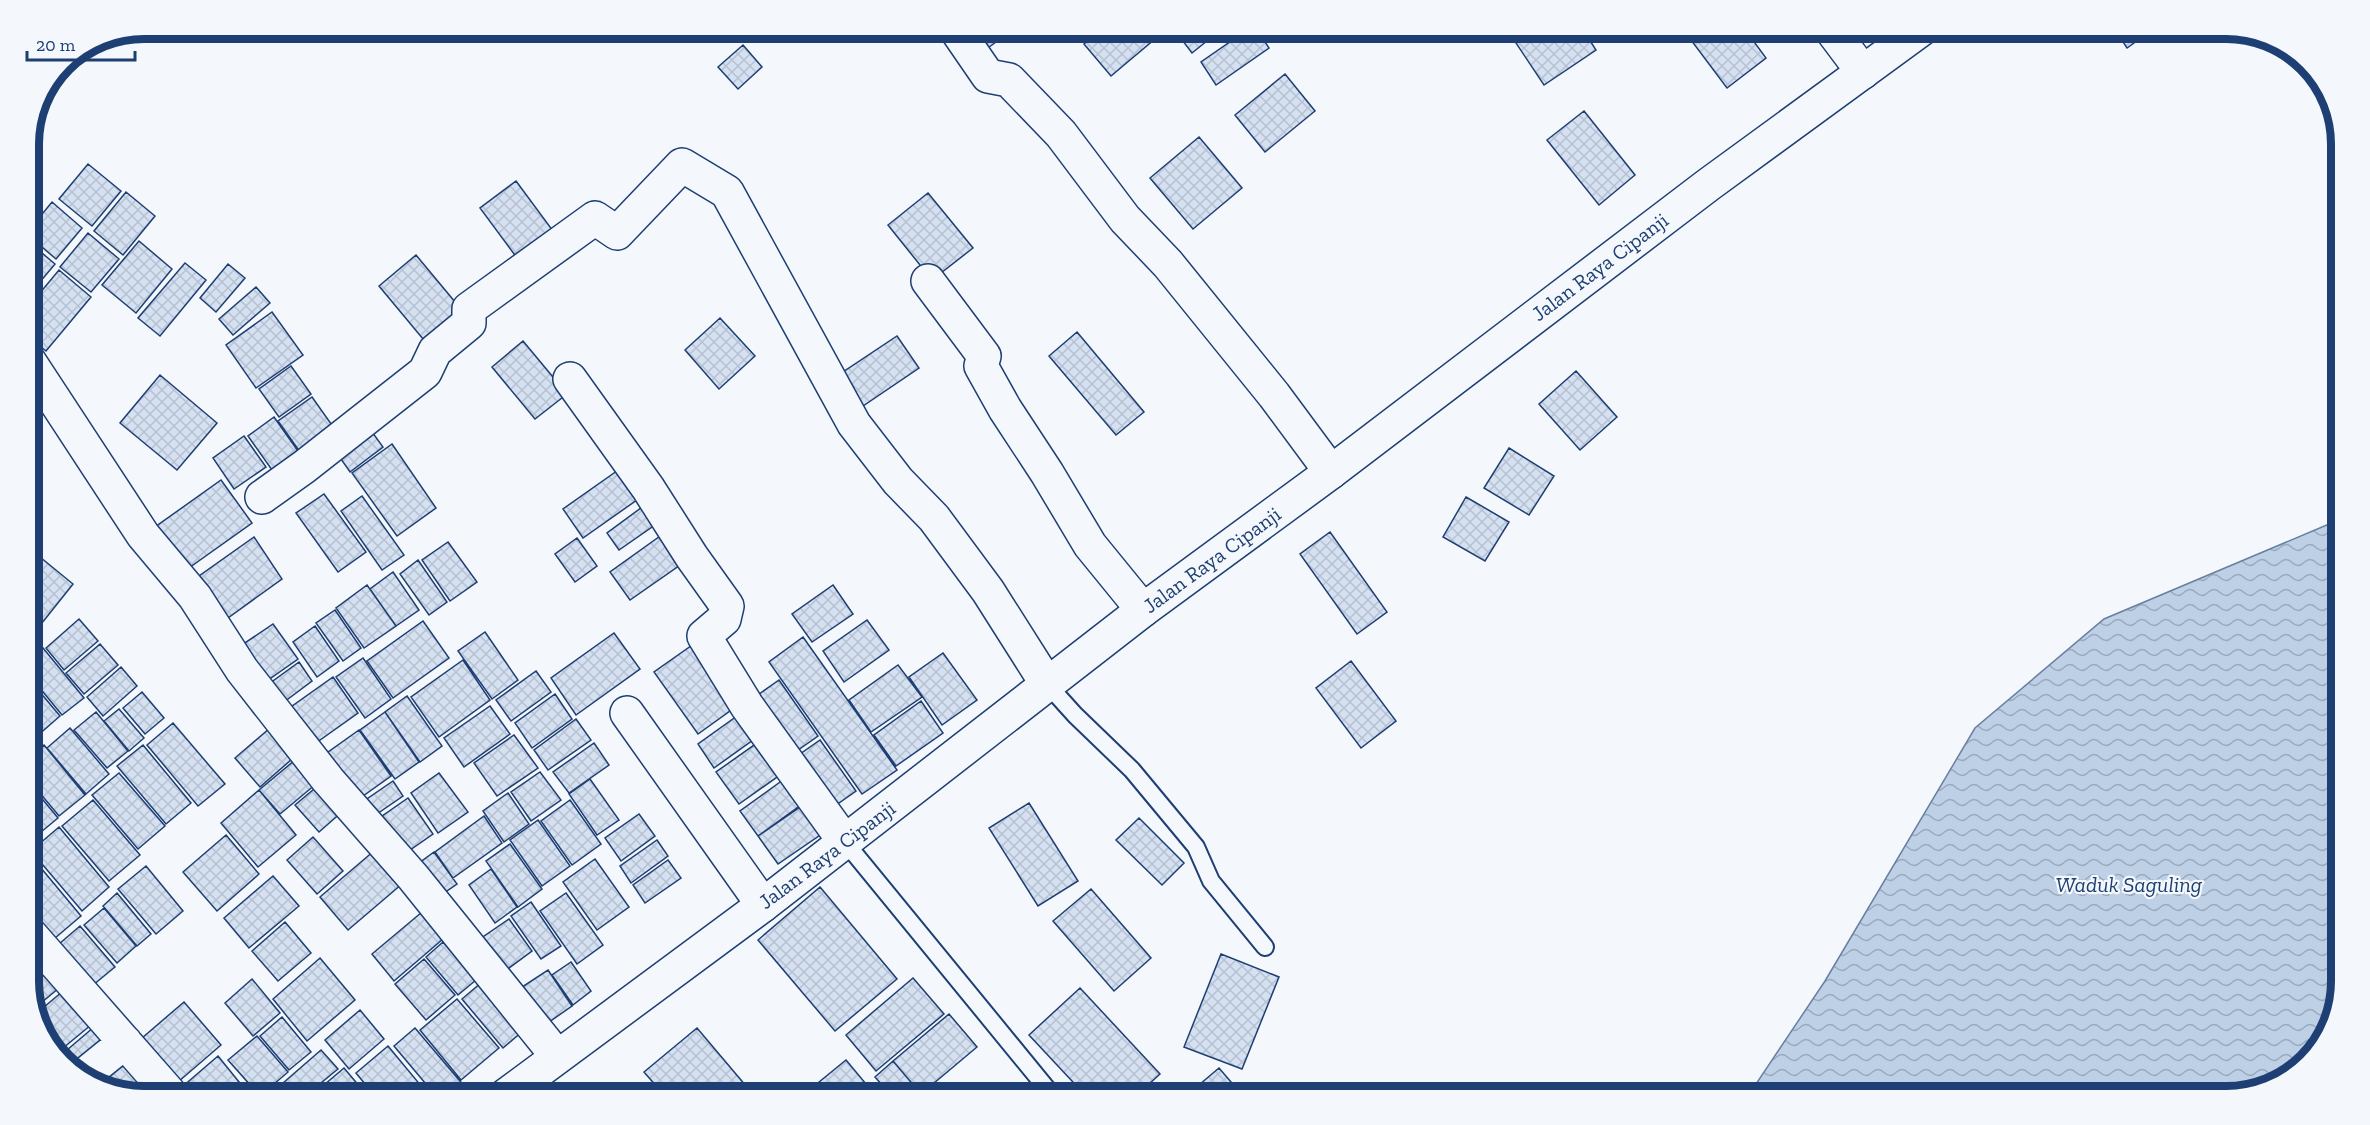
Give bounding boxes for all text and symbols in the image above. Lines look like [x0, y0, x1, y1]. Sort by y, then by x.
scale bar [27, 24, 135, 62]
text: 20 m [36, 34, 76, 56]
street label: Jalan Raya Cipanji [1527, 207, 1674, 327]
street label: Jalan Raya Cipanji [1138, 501, 1286, 619]
street label: Jalan Raya Cipanji [754, 795, 901, 915]
water label: Waduk Saguling [2056, 871, 2203, 898]

